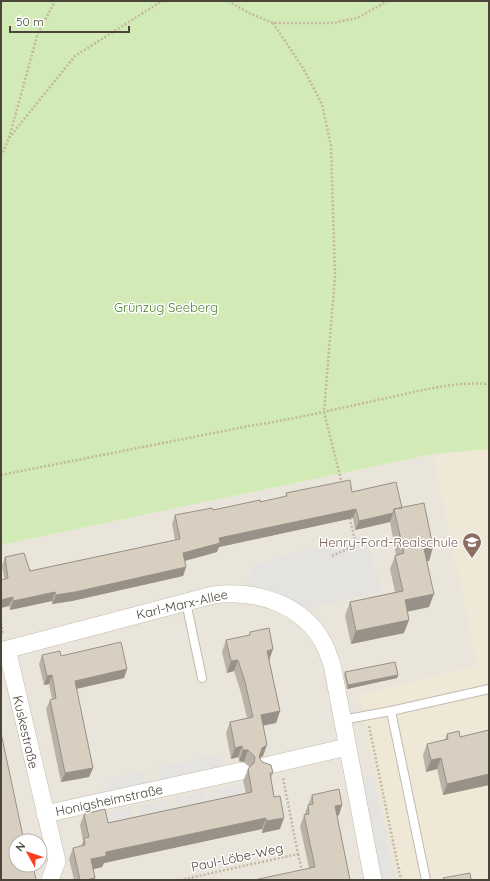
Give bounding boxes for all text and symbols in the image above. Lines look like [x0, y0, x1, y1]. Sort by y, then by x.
scale bar [10, 8, 129, 34]
text: 50 m [16, 14, 44, 29]
park label: Grünzug Seeberg [114, 299, 218, 315]
school or university icon: Henry-Ford-Realschule [461, 531, 483, 559]
place label: Henry-Ford-Realschule [319, 534, 458, 550]
street label: Karl-Marx-Allee [135, 586, 229, 622]
street label: Kuskestraße [10, 694, 42, 770]
street label: Honigsheimstraße [54, 781, 164, 819]
north arrow [8, 833, 48, 873]
text: N [12, 839, 28, 854]
street label: Paul-Löbe-Weg [190, 839, 284, 875]

